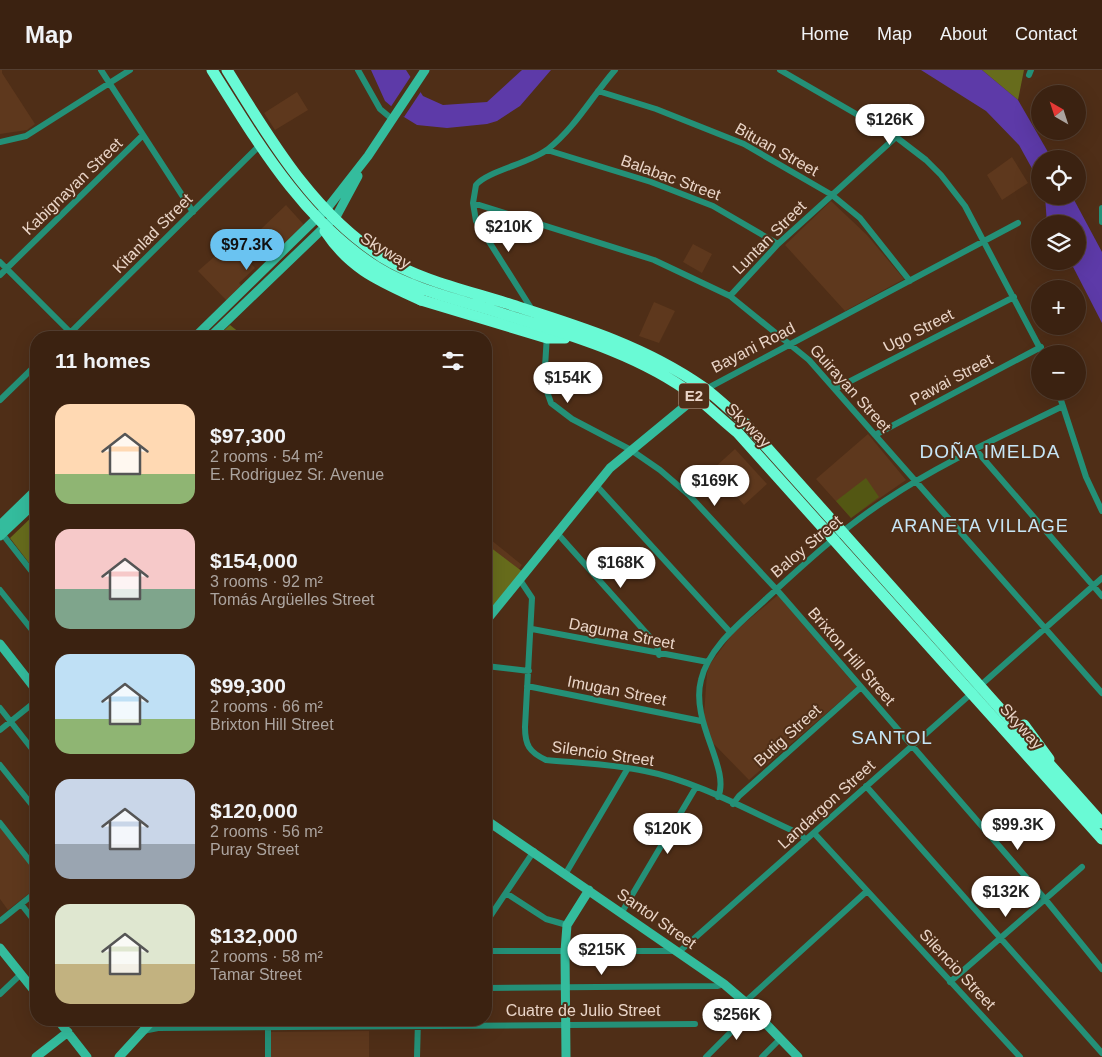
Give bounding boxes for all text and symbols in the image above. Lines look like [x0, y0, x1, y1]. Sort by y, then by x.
text: Map [25, 21, 73, 48]
text: Home [801, 24, 849, 44]
text: Map [877, 24, 912, 44]
text: About [940, 24, 987, 44]
text: Contact [1015, 24, 1077, 44]
north arrow [1031, 85, 1086, 140]
map controls [1031, 85, 1086, 400]
pin: $126K [855, 104, 925, 146]
text: $126K [866, 111, 914, 128]
street label: Bituan Street [732, 120, 822, 180]
street label: Kabignayan Street [19, 134, 126, 238]
button: locate [1031, 150, 1086, 205]
street label: Balabac Street [619, 152, 724, 204]
street label: Kitanlad Street [109, 190, 196, 276]
street label: Luntan Street [729, 197, 810, 277]
pin: $210K [474, 210, 544, 253]
button: layers [1031, 215, 1086, 270]
text: $210K [485, 218, 533, 235]
pin: $97.3K [206, 228, 288, 271]
street label: Skyway [358, 229, 414, 272]
text: $97.3K [221, 236, 273, 253]
button: + [1031, 280, 1086, 335]
street label: Ugo Street [880, 305, 957, 355]
street label: Bayani Road [709, 319, 798, 376]
street label: Guirayan Street [807, 341, 895, 436]
button: − [1031, 345, 1086, 400]
icon: filters [439, 347, 467, 375]
text: 11 homes [55, 349, 151, 372]
street label: Pawai Street [907, 350, 996, 408]
pin: $154K [533, 362, 603, 404]
text: $154K [544, 369, 592, 386]
road number: E2 [679, 384, 709, 408]
street label: Skyway [723, 400, 774, 451]
icon: home [95, 424, 155, 484]
text: $97,300 [210, 424, 286, 447]
district label: DOÑA IMELDA [920, 441, 1060, 462]
text: 2 rooms · 54 m² [210, 448, 323, 465]
pin: $169K [680, 464, 750, 507]
text: E. Rodriguez Sr. Avenue [210, 466, 384, 483]
text: $169K [691, 472, 739, 489]
street label: Baloy Street [767, 512, 846, 581]
district label: ARANETA VILLAGE [891, 516, 1069, 536]
pin: $168K [586, 546, 656, 589]
icon: home [95, 549, 155, 609]
text: $154,000 [210, 549, 298, 572]
text: $168K [597, 554, 645, 571]
text: 3 rooms · 92 m² [210, 573, 323, 590]
text: Tomás Argüelles Street [210, 591, 375, 608]
street label: Brixton Hill Street [805, 604, 899, 709]
street label: Daguma Street [567, 615, 677, 652]
street label: Imugan Street [566, 673, 668, 709]
icon: home [95, 674, 155, 734]
text: $99,300 [210, 674, 286, 697]
text: 2 rooms · 66 m² [210, 698, 323, 715]
street label: Skyway [997, 700, 1046, 753]
street label: Butig Street [751, 701, 824, 770]
text: Brixton Hill Street [210, 716, 334, 733]
district label: SANTOL [851, 727, 933, 748]
street label: Silencio Street [551, 738, 656, 769]
street label: Landargon Street [775, 756, 878, 852]
icon: home [95, 799, 155, 859]
text: $120,000 [210, 799, 298, 822]
pin: $99.3K [977, 808, 1059, 851]
pin: $120K [633, 812, 703, 855]
text: $99.3K [992, 816, 1044, 833]
text: $120K [644, 820, 692, 837]
text: 2 rooms · 56 m² [210, 823, 323, 840]
text: Puray Street [210, 841, 299, 858]
pin: $132K [971, 876, 1041, 918]
text: $132K [982, 883, 1030, 900]
street label: Santol Street [614, 885, 700, 952]
icon: home [95, 924, 155, 984]
text: $132,000 [210, 924, 298, 947]
street label: Silencio Street [916, 926, 999, 1013]
pin: $215K [567, 934, 637, 976]
text: $215K [578, 941, 626, 958]
text: 2 rooms · 58 m² [210, 948, 323, 965]
text: Tamar Street [210, 966, 302, 983]
pin: $256K [702, 998, 772, 1041]
street label: Cuatre de Julio Street [506, 1002, 661, 1019]
text: $256K [713, 1006, 761, 1023]

